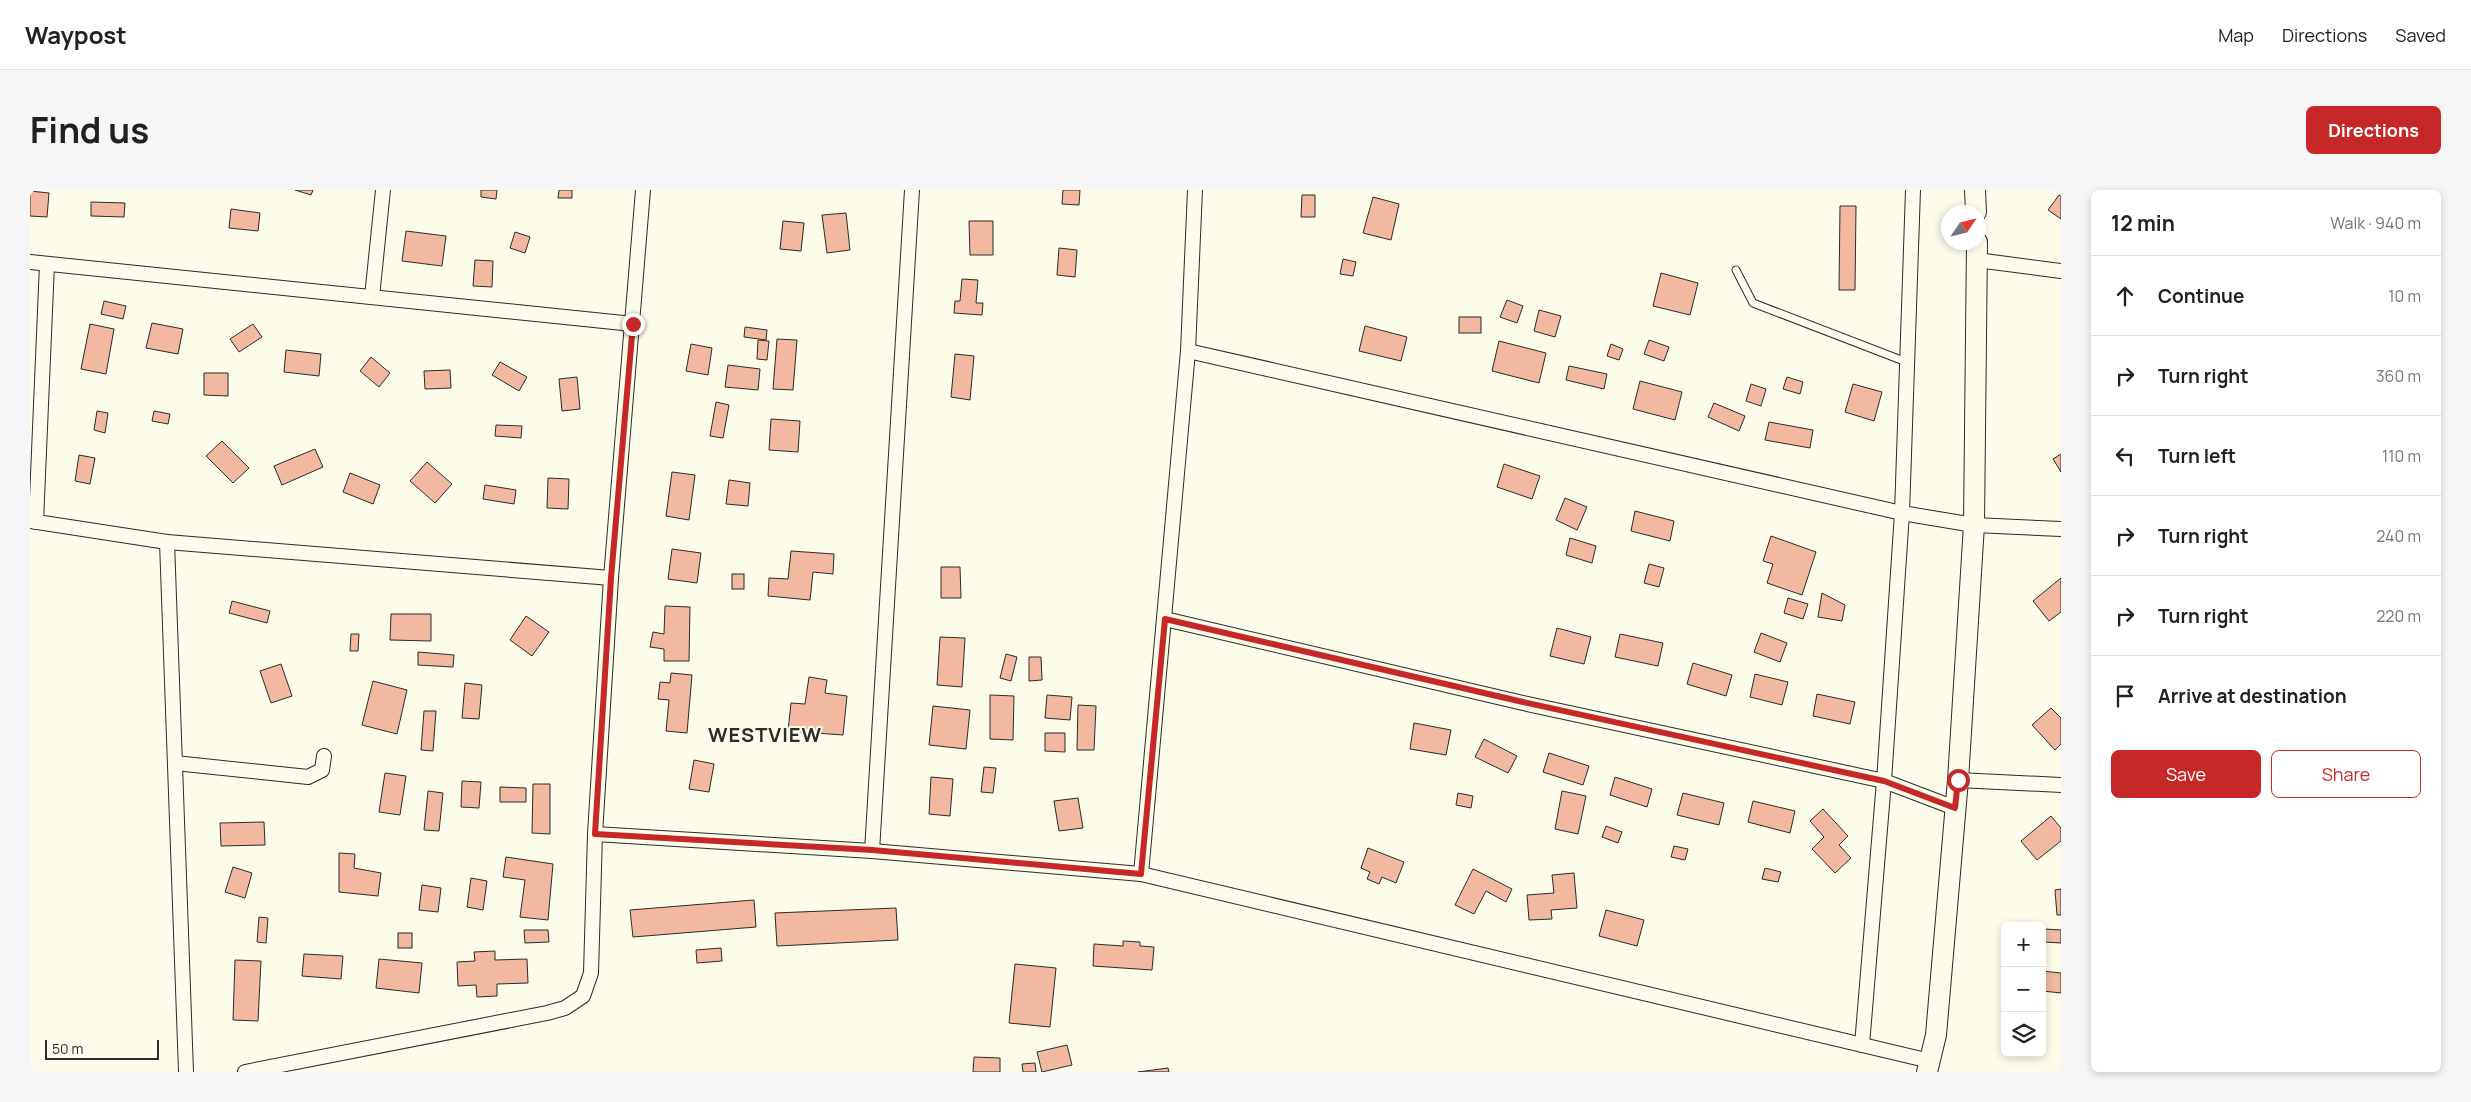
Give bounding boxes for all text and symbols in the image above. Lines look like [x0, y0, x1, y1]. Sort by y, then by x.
text: Waypost [25, 18, 127, 51]
text: Map [2218, 23, 2254, 47]
text: Directions [2282, 23, 2367, 47]
text: Saved [2395, 23, 2446, 47]
text: Find us [30, 106, 149, 154]
button: Directions [2306, 106, 2441, 154]
north arrow [1941, 205, 1986, 250]
text: 12 min [2111, 209, 2175, 237]
text: Walk · 940 m [2330, 212, 2421, 234]
icon: ahead [2111, 282, 2139, 310]
text: Continue [2158, 283, 2244, 309]
text: 10 m [2388, 285, 2421, 307]
route end [622, 313, 645, 336]
icon: right [2111, 362, 2139, 390]
text: Turn right [2158, 363, 2248, 389]
text: 360 m [2376, 365, 2421, 387]
icon: left [2111, 442, 2139, 470]
text: Turn left [2158, 443, 2236, 469]
text: 110 m [2382, 445, 2421, 467]
icon: right [2111, 522, 2139, 550]
text: Turn right [2158, 523, 2248, 549]
text: 240 m [2376, 525, 2421, 547]
icon: right [2111, 602, 2139, 630]
text: Turn right [2158, 603, 2248, 629]
text: 220 m [2376, 605, 2421, 627]
icon: arrive [2111, 682, 2139, 710]
text: Arrive at destination [2158, 683, 2347, 709]
district label: WESTVIEW [708, 721, 822, 748]
button: Save [2111, 750, 2261, 798]
button: Share [2271, 750, 2421, 798]
route start [1947, 769, 1970, 792]
map controls [2001, 922, 2046, 1057]
button: + [2001, 922, 2046, 967]
button: − [2001, 967, 2046, 1012]
button: layers [2001, 1012, 2046, 1057]
scale bar [45, 1037, 159, 1060]
text: 50 m [52, 1039, 83, 1058]

